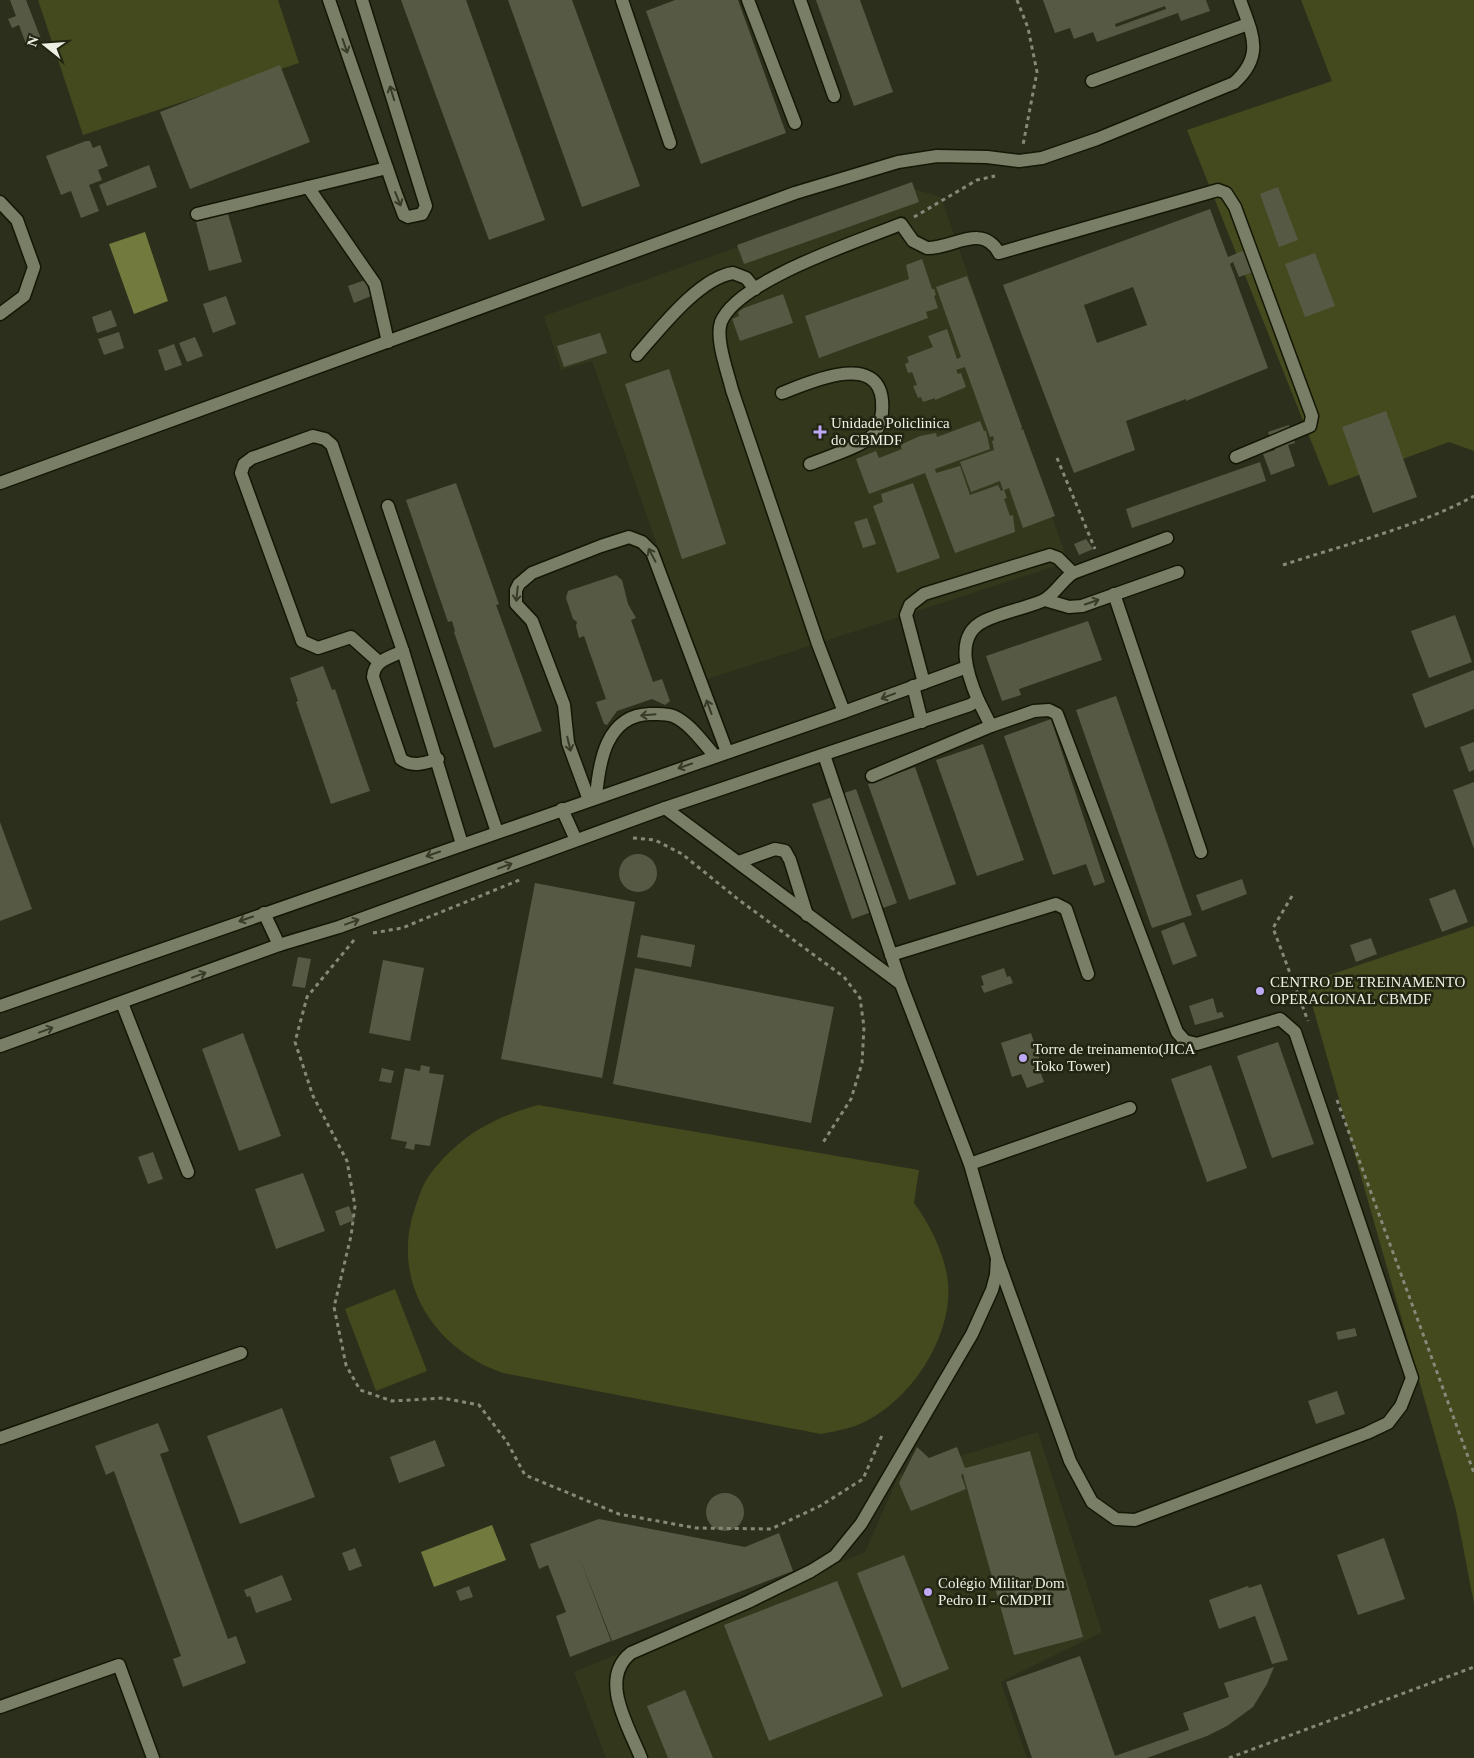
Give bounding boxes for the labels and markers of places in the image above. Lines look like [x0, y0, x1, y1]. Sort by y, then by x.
place label: Unidade Policlinica do CBMDF [831, 415, 950, 448]
marker: Unidade Policlinica do CBMDF [813, 425, 827, 439]
place label: CENTRO DE TREINAMENTO OPERACIONAL CBMDF [1270, 974, 1465, 1007]
marker: CENTRO DE TREINAMENTO OPERACIONAL CBMDF [1254, 985, 1266, 997]
place label: Torre de treinamento(JICA Toko Tower) [1033, 1041, 1195, 1075]
marker: Torre de treinamento(JICA Toko Tower) [1017, 1052, 1029, 1064]
place label: Colégio Militar Dom Pedro II - CMDPII [938, 1575, 1065, 1608]
marker: Colégio Militar Dom Pedro II - CMDPII [922, 1586, 934, 1598]

